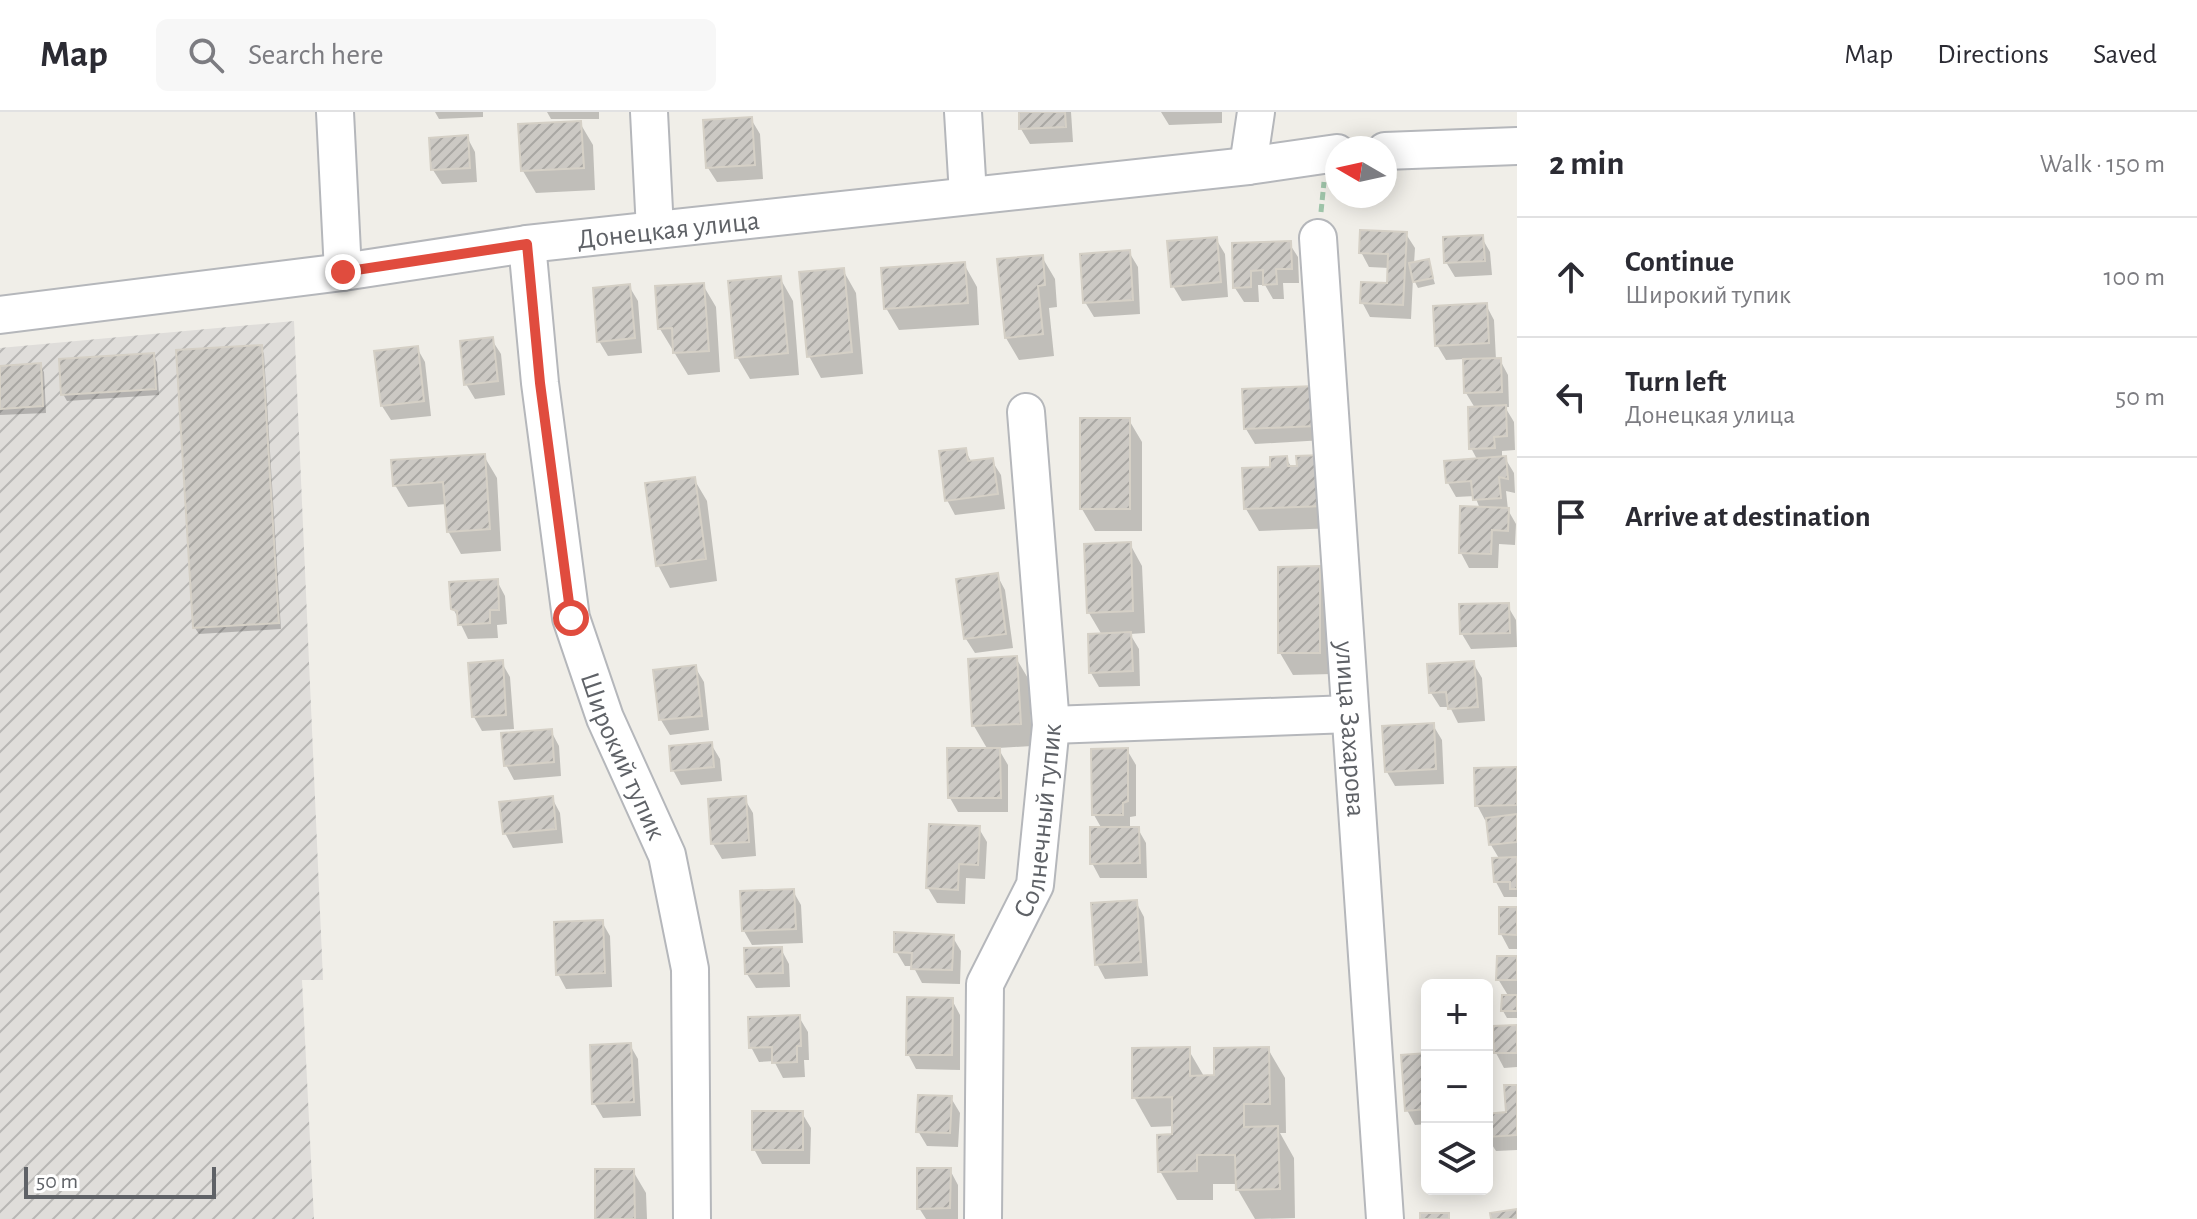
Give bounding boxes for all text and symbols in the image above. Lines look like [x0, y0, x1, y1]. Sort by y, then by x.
search box [156, 19, 716, 91]
icon: search [184, 33, 228, 77]
text: Map [40, 36, 108, 74]
text: Search here [248, 40, 384, 70]
text: Map [1844, 41, 1893, 69]
text: Directions [1937, 41, 2049, 69]
text: Saved [2093, 41, 2157, 69]
north arrow [1325, 136, 1397, 208]
text: 2 min [1549, 147, 1624, 181]
text: Walk · 150 m [2040, 151, 2165, 177]
street label: Донецкая улица [576, 207, 761, 254]
text: Continue [1625, 247, 1734, 277]
route end [325, 254, 361, 290]
icon: ahead [1549, 255, 1593, 299]
text: 100 m [2104, 264, 2165, 290]
text: Широкий тупик [1625, 282, 1791, 308]
text: Turn left [1625, 367, 1726, 397]
icon: left [1549, 375, 1593, 419]
text: 50 m [2115, 384, 2165, 410]
text: Донецкая улица [1625, 402, 1795, 428]
icon: arrive [1549, 495, 1593, 539]
text: Arrive at destination [1625, 502, 1871, 532]
route start [553, 600, 589, 636]
street label: улица Захарова [1329, 639, 1370, 818]
street label: Широкий тупик [574, 669, 670, 844]
street label: Солнечный тупик [1009, 722, 1067, 923]
map controls [1421, 979, 1493, 1195]
button: + [1421, 979, 1493, 1051]
button: − [1421, 1051, 1493, 1123]
button: layers [1421, 1123, 1493, 1195]
scale bar [24, 1163, 216, 1199]
text: 50 m [36, 1170, 78, 1192]

